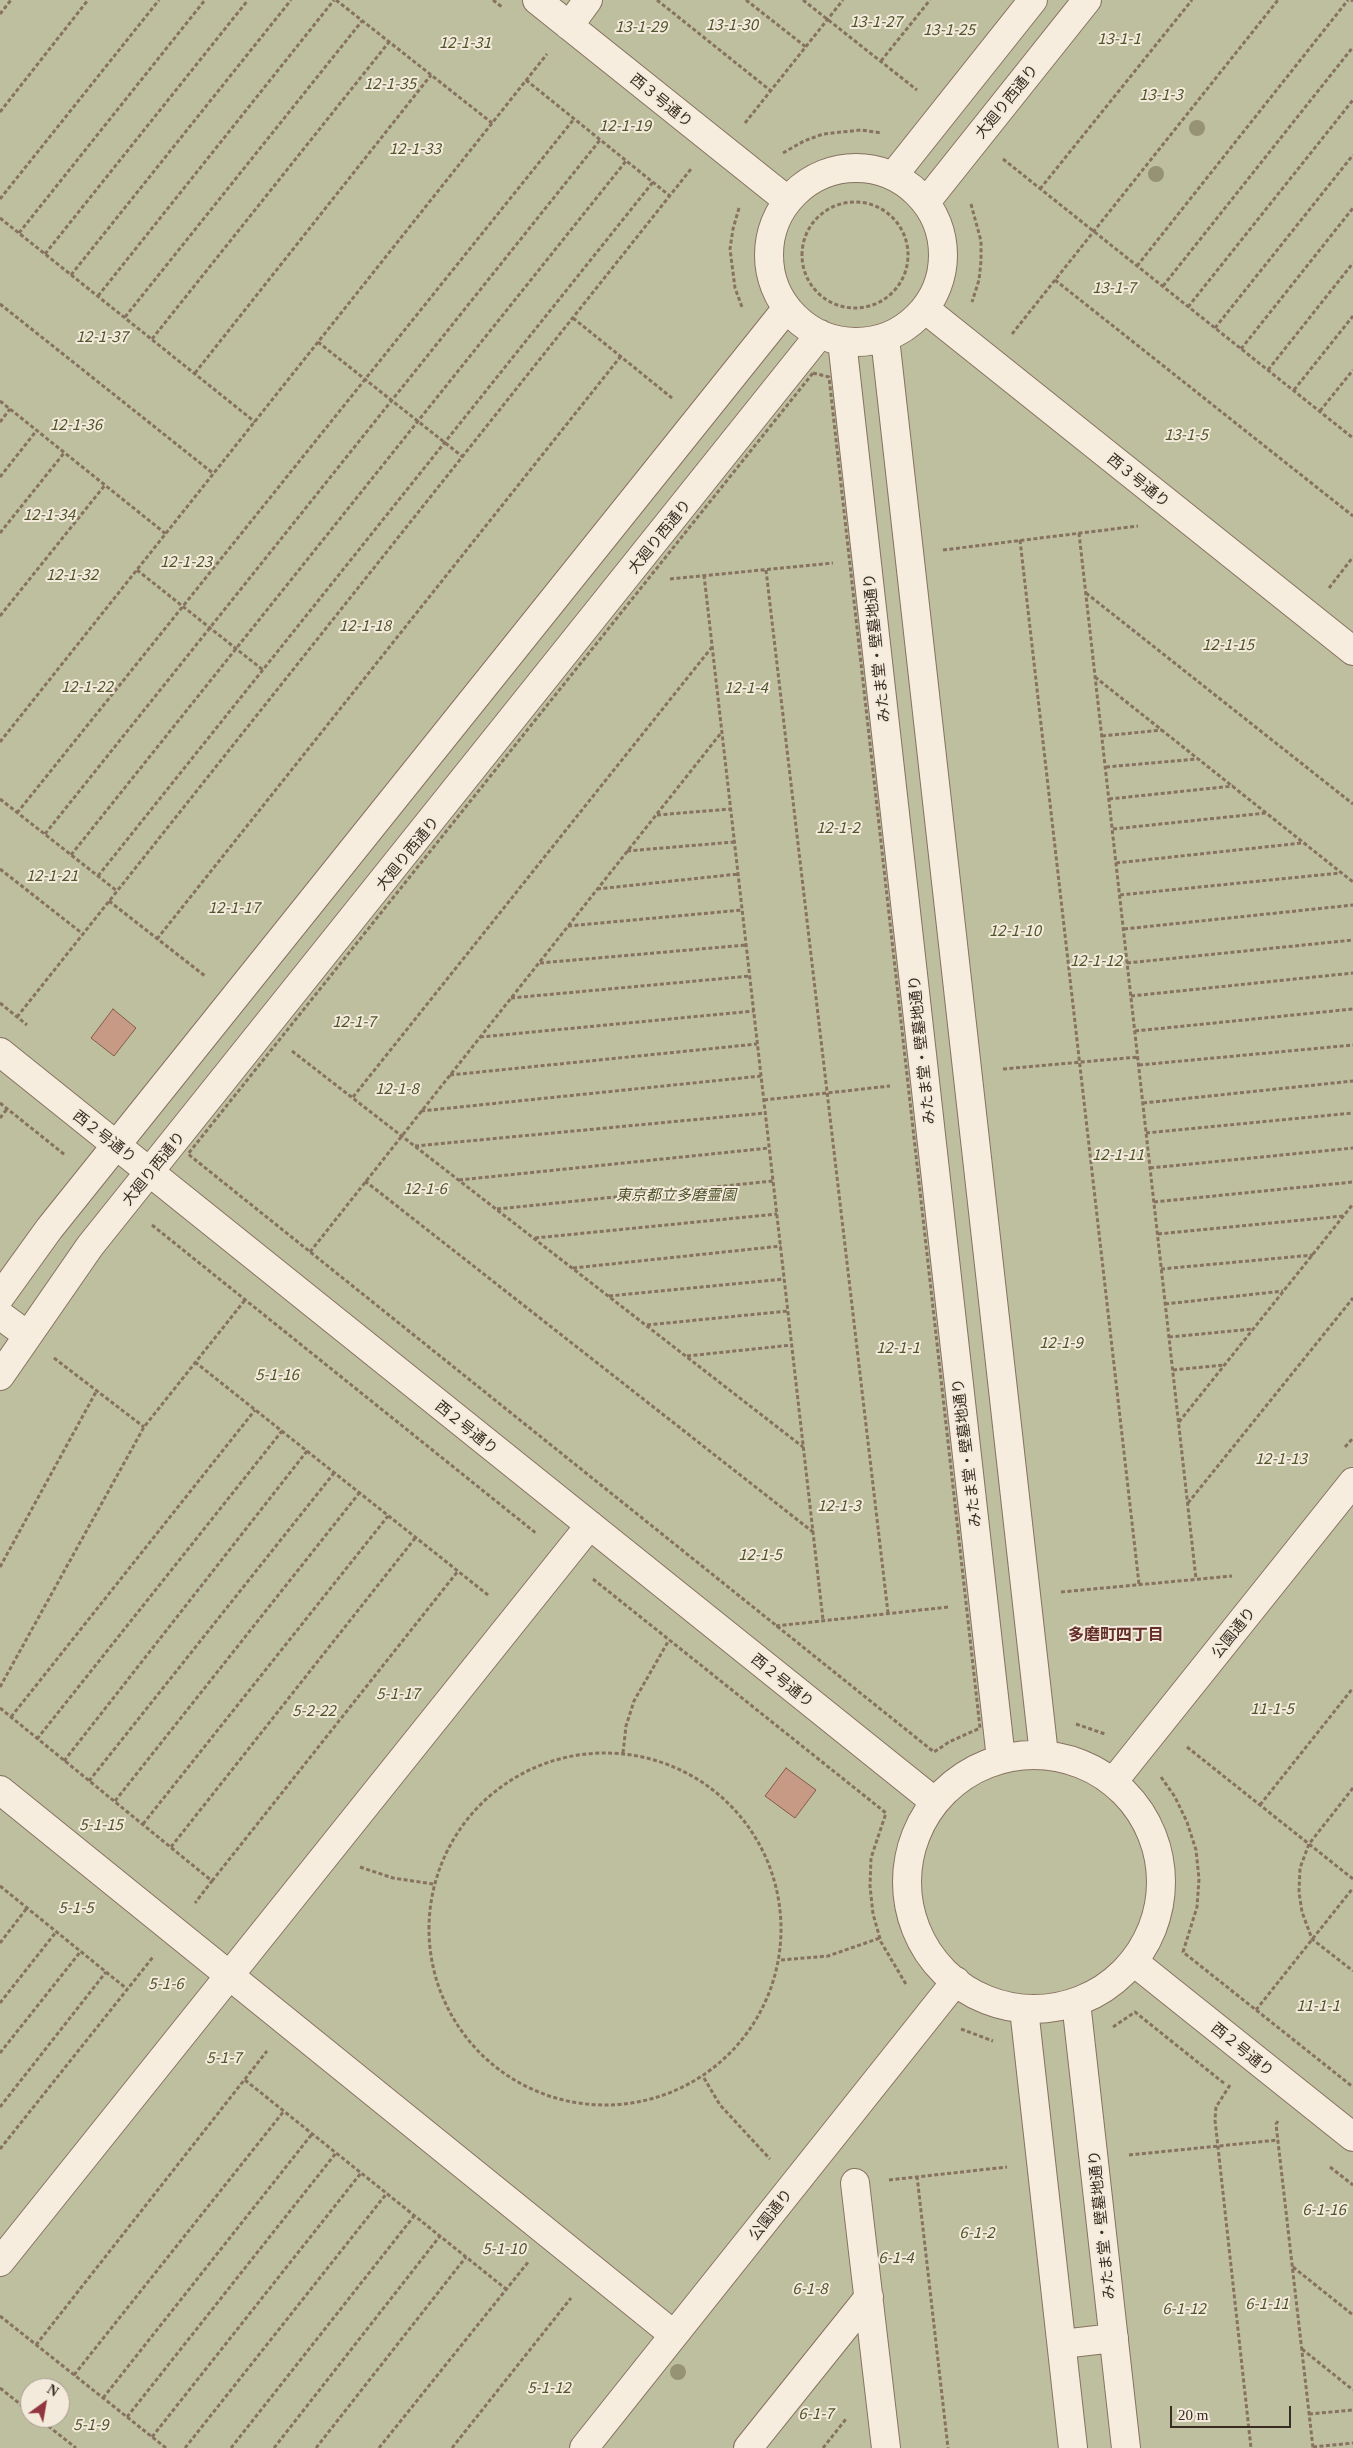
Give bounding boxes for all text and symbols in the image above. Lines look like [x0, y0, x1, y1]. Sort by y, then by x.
park label: 13-1-27 [850, 12, 902, 30]
park label: 13-1-30 [706, 15, 758, 33]
park label: 13-1-29 [615, 17, 667, 35]
park label: 13-1-25 [923, 20, 975, 38]
park label: 13-1-1 [1097, 29, 1141, 47]
park label: 12-1-31 [439, 33, 491, 51]
street label: 大廻り西通り [971, 60, 1041, 142]
street label: 西３号通り [627, 69, 697, 131]
park label: 12-1-35 [364, 74, 416, 92]
park label: 13-1-3 [1139, 85, 1183, 103]
park label: 12-1-19 [599, 116, 651, 134]
park label: 12-1-33 [389, 139, 441, 157]
park label: 13-1-7 [1092, 278, 1136, 296]
park label: 12-1-37 [76, 327, 128, 345]
park label: 12-1-36 [50, 415, 102, 433]
park label: 13-1-5 [1164, 425, 1208, 443]
street label: 西３号通り [1104, 449, 1174, 511]
street label: 大廻り西通り [624, 495, 694, 577]
park label: 12-1-34 [23, 505, 75, 523]
park label: 12-1-23 [160, 552, 212, 570]
park label: 12-1-32 [46, 565, 98, 583]
street label: みたま堂・壁墓地通り [859, 572, 893, 724]
park label: 12-1-18 [339, 616, 391, 634]
park label: 12-1-15 [1202, 635, 1254, 653]
park label: 12-1-22 [61, 677, 113, 695]
park label: 12-1-4 [724, 678, 768, 696]
street label: 大廻り西通り [372, 812, 442, 894]
park label: 12-1-2 [816, 818, 860, 836]
park label: 12-1-21 [26, 866, 78, 884]
park label: 12-1-17 [208, 898, 260, 916]
park label: 12-1-10 [989, 921, 1041, 939]
park label: 12-1-12 [1070, 951, 1122, 969]
street label: みたま堂・壁墓地通り [904, 974, 938, 1126]
park label: 12-1-7 [332, 1012, 376, 1030]
park label: 12-1-8 [375, 1079, 419, 1097]
street label: 西２号通り [70, 1106, 140, 1166]
street label: 大廻り西通り [118, 1127, 188, 1209]
park label: 12-1-11 [1092, 1145, 1144, 1163]
park label: 12-1-6 [403, 1179, 447, 1197]
park label: 東京都立多磨霊園 [616, 1185, 736, 1203]
park label: 12-1-9 [1039, 1333, 1083, 1351]
park label: 12-1-1 [876, 1338, 920, 1356]
park label: 5-1-16 [255, 1365, 299, 1383]
street label: みたま堂・壁墓地通り [948, 1377, 984, 1529]
street label: 西２号通り [432, 1396, 502, 1458]
park label: 12-1-13 [1255, 1449, 1307, 1467]
park label: 12-1-3 [817, 1496, 861, 1514]
park label: 12-1-5 [738, 1545, 782, 1563]
street label: 公園通り [1207, 1603, 1259, 1661]
district label: 多磨町四丁目 [1068, 1624, 1164, 1644]
street label: 西２号通り [748, 1649, 818, 1711]
park label: 5-1-17 [376, 1684, 420, 1702]
park label: 11-1-5 [1250, 1699, 1294, 1717]
park label: 5-2-22 [292, 1701, 336, 1719]
park label: 5-1-15 [79, 1815, 123, 1833]
park label: 5-1-5 [58, 1898, 94, 1916]
park label: 5-1-6 [148, 1974, 184, 1992]
park label: 11-1-1 [1296, 1996, 1340, 2014]
street label: 西２号通り [1208, 2018, 1278, 2080]
park label: 5-1-7 [206, 2048, 242, 2066]
street label: みたま堂・壁墓地通り [1084, 2149, 1118, 2301]
street label: 公園通り [744, 2185, 796, 2243]
park label: 6-1-16 [1302, 2200, 1346, 2218]
park label: 6-1-2 [959, 2223, 995, 2241]
park label: 5-1-10 [482, 2239, 526, 2257]
park label: 6-1-4 [878, 2248, 914, 2266]
park label: 6-1-8 [792, 2279, 828, 2297]
park label: 6-1-11 [1245, 2294, 1289, 2312]
park label: 6-1-12 [1162, 2299, 1206, 2317]
north arrow [20, 2378, 70, 2428]
park label: 5-1-12 [527, 2378, 571, 2396]
text: N [44, 2382, 61, 2400]
scale bar [1173, 2396, 1294, 2428]
park label: 6-1-7 [798, 2404, 834, 2422]
text: 20 m [1178, 2407, 1208, 2423]
park label: 5-1-9 [73, 2415, 109, 2433]

